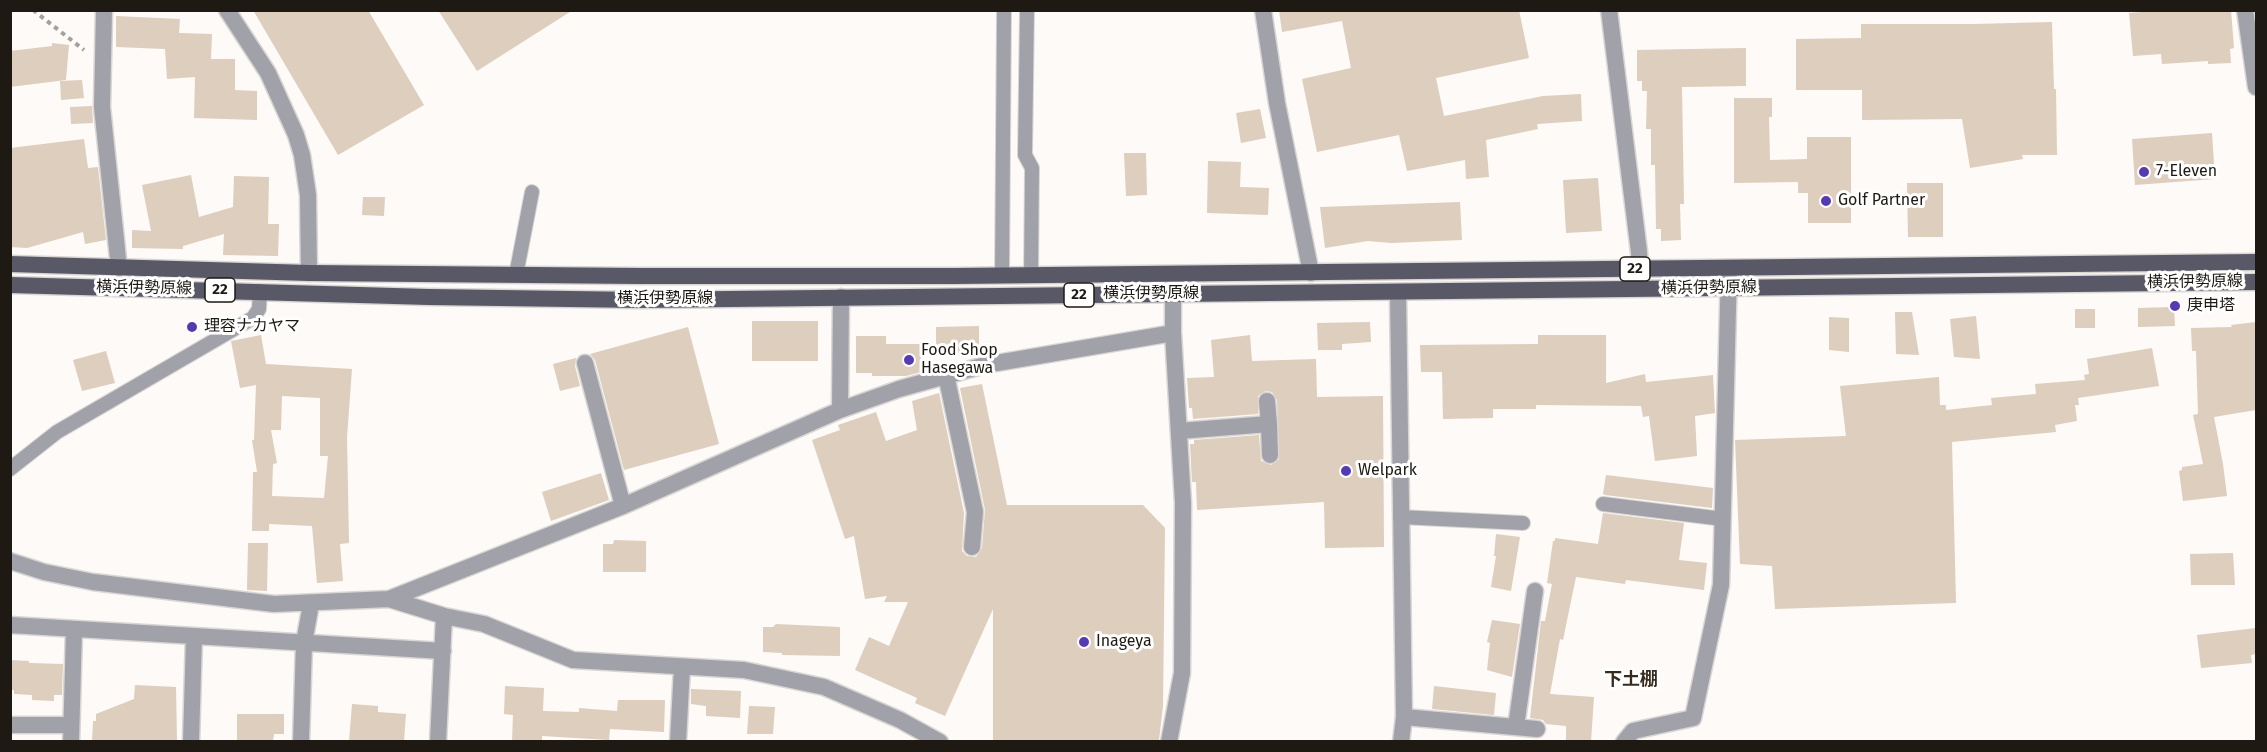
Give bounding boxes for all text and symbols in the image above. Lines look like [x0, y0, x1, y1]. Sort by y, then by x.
place label: 7-Eleven [2156, 162, 2217, 182]
marker: 7-Eleven [2137, 165, 2151, 179]
place label: Golf Partner [1838, 191, 1925, 211]
marker: Golf Partner [1819, 194, 1833, 208]
road number: 22 [1620, 257, 1650, 281]
street label: 横浜伊勢原線 [2147, 272, 2243, 292]
street label: 横浜伊勢原線 [96, 278, 192, 298]
road number: 22 [205, 278, 235, 302]
street label: 横浜伊勢原線 [1661, 278, 1757, 298]
road number: 22 [1064, 283, 1094, 307]
street label: 横浜伊勢原線 [1103, 284, 1199, 304]
street label: 横浜伊勢原線 [617, 289, 713, 309]
place label: 庚申塔 [2187, 296, 2235, 316]
marker: 庚申塔 [2168, 299, 2182, 313]
place label: 理容ナカヤマ [204, 317, 300, 337]
marker: 理容ナカヤマ [185, 320, 199, 334]
place label: Food Shop Hasegawa [921, 341, 998, 379]
marker: Food Shop Hasegawa [902, 353, 916, 367]
place label: Welpark [1358, 461, 1417, 481]
marker: Welpark [1339, 464, 1353, 478]
place label: Inageya [1096, 632, 1152, 652]
marker: Inageya [1077, 635, 1091, 649]
district label: 下土棚 [1604, 669, 1658, 691]

